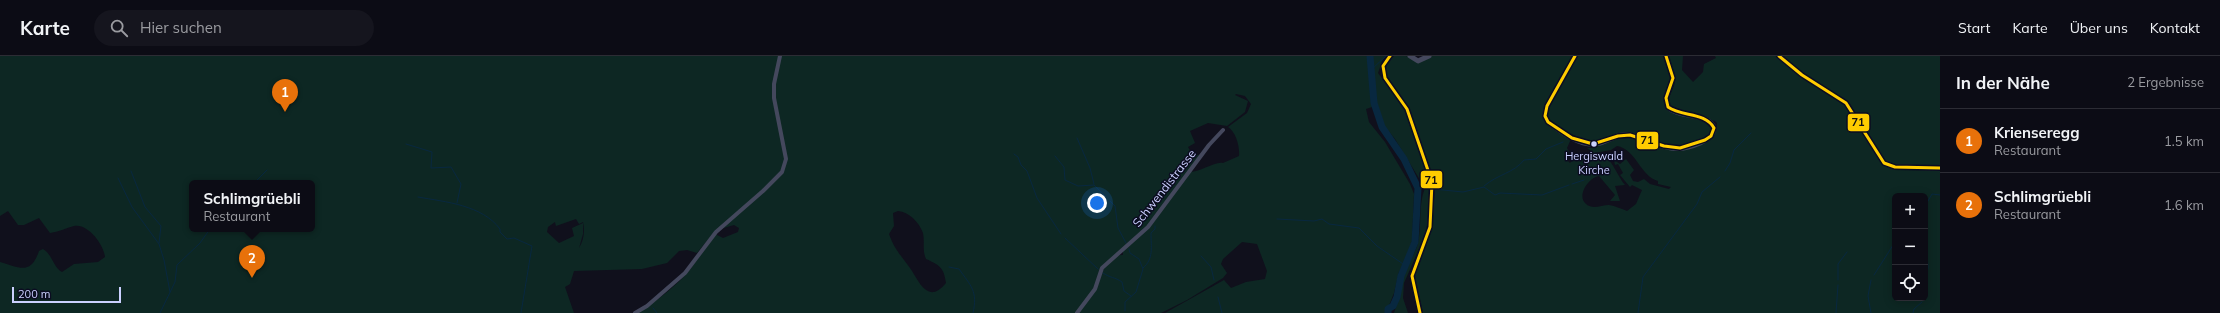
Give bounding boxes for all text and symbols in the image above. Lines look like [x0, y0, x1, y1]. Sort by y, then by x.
search box [94, 10, 374, 46]
text: Karte [20, 16, 70, 40]
icon: search [108, 17, 130, 39]
text: Hier suchen [140, 18, 222, 37]
text: Start [1958, 19, 1990, 37]
text: Karte [2012, 19, 2048, 37]
text: Über uns [2070, 19, 2128, 37]
text: Kontakt [2150, 19, 2200, 37]
text: In der Nähe [1956, 72, 2050, 93]
text: 2 Ergebnisse [2127, 74, 2204, 90]
pin: 1 [272, 79, 298, 112]
line badge: 71 [1847, 113, 1870, 132]
text: 71 [1851, 115, 1865, 129]
text: Krienseregg [1994, 123, 2079, 142]
line badge: 71 [1636, 131, 1659, 150]
text: 71 [1640, 133, 1654, 147]
text: 1 [1965, 133, 1973, 149]
text: 1.5 km [2164, 133, 2204, 149]
marker: Hergiswald Kirche [1589, 139, 1599, 149]
text: Restaurant [1994, 142, 2061, 158]
street label: Schwendistrasse [1129, 146, 1199, 230]
place label: Hergiswald Kirche [1565, 149, 1623, 177]
line badge: 71 [1420, 170, 1443, 189]
text: 71 [1424, 173, 1438, 187]
popup [189, 180, 315, 232]
text: Schlimgrüebli [1994, 187, 2091, 206]
text: Schlimgrüebli [203, 189, 301, 208]
your location [1087, 193, 1107, 213]
map controls [1892, 193, 1928, 301]
button: + [1892, 193, 1928, 229]
text: 2 [1965, 197, 1973, 213]
text: 1.6 km [2164, 197, 2204, 213]
text: Restaurant [1994, 206, 2061, 222]
text: Restaurant [203, 208, 270, 224]
button: − [1892, 229, 1928, 265]
pin: 2 [239, 245, 265, 278]
button: locate [1892, 265, 1928, 301]
scale bar [12, 285, 121, 304]
text: 200 m [18, 287, 50, 301]

